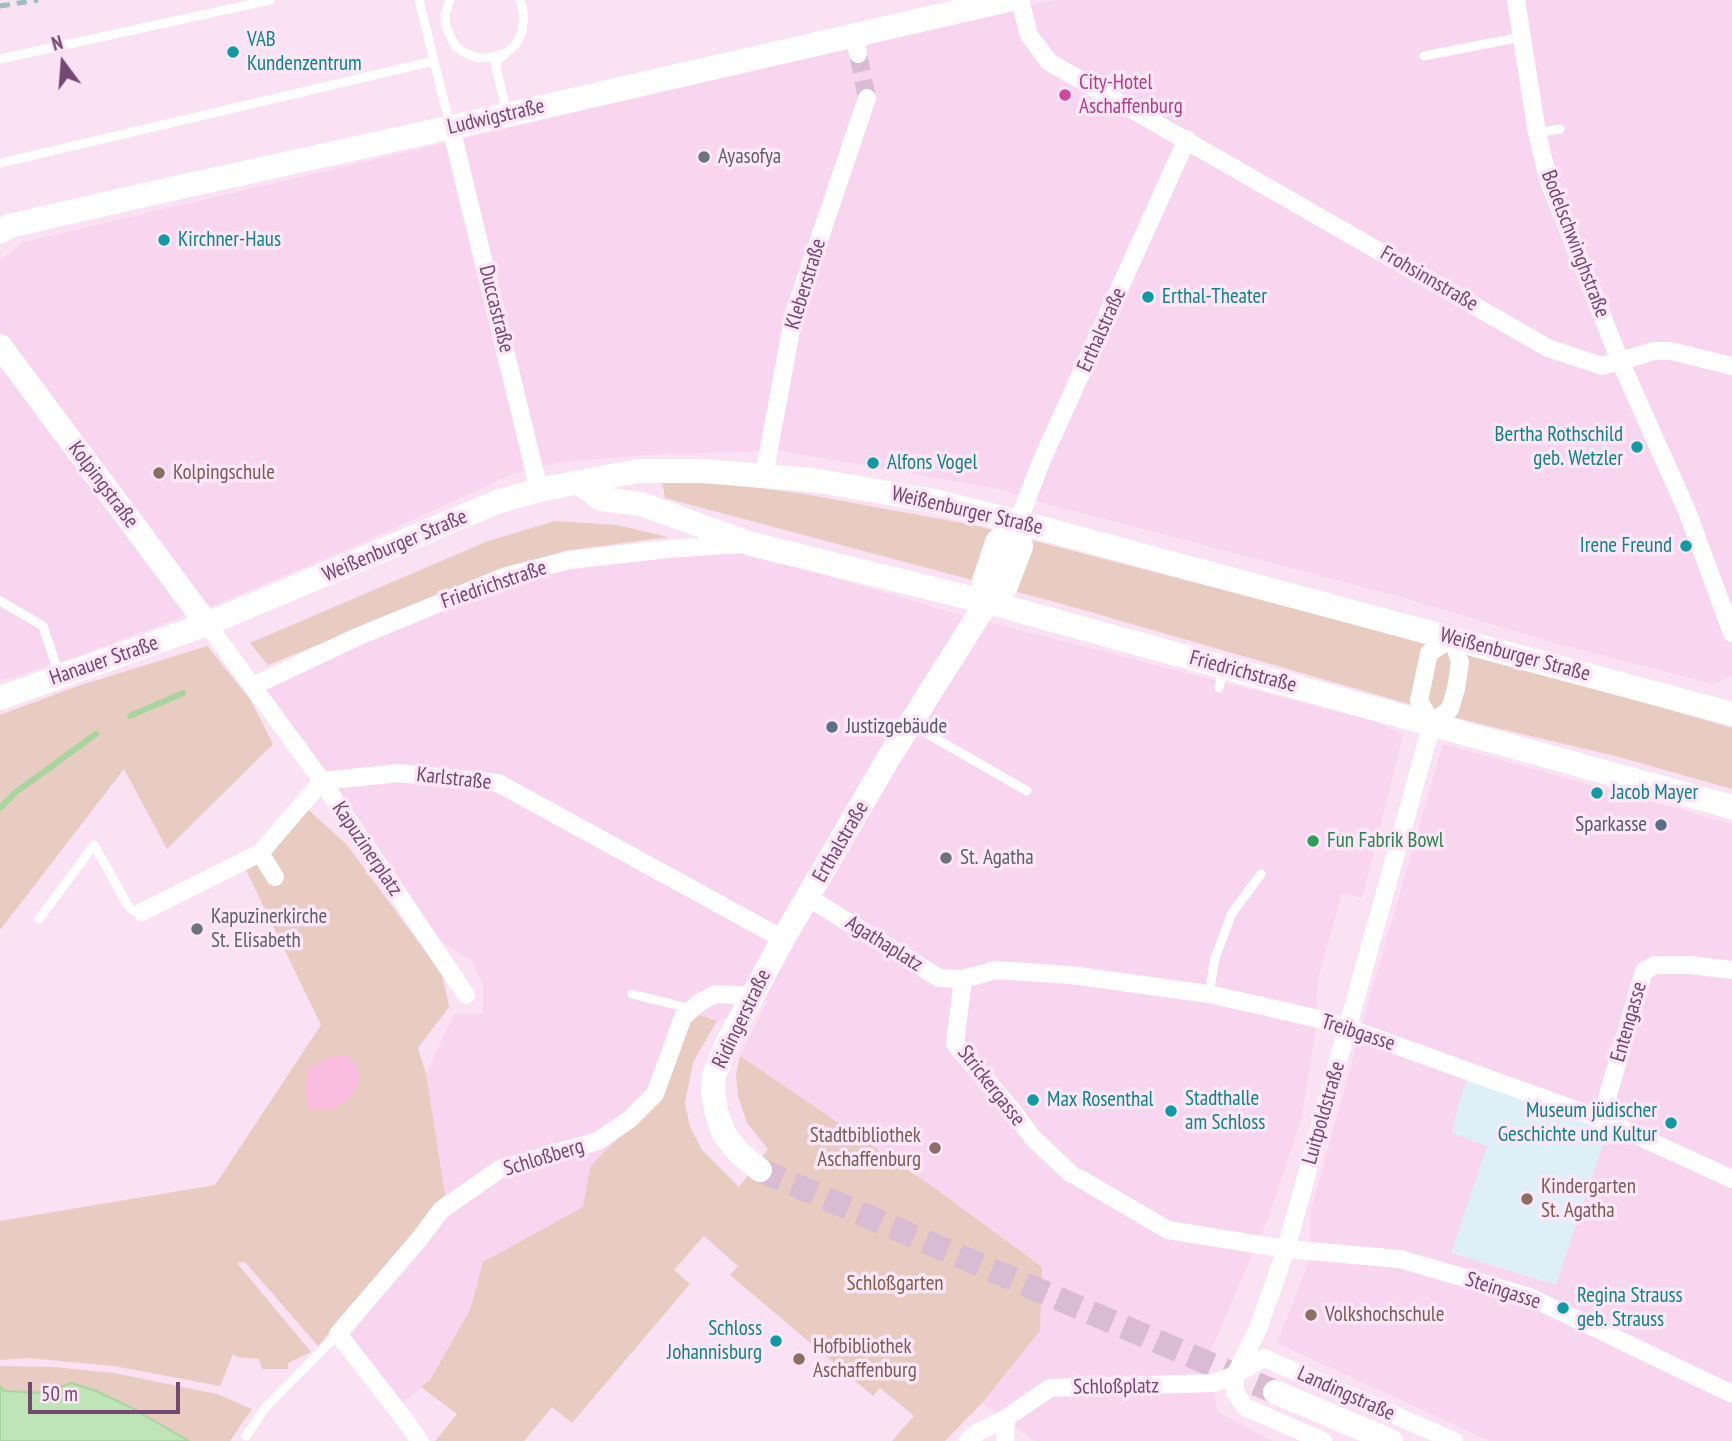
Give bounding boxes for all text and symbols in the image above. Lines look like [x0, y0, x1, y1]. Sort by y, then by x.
place label: VAB Kundenzentrum [247, 27, 362, 77]
north arrow [28, 28, 98, 98]
text: N [49, 30, 65, 56]
marker: VAB Kundenzentrum [225, 44, 241, 60]
place label: City-Hotel Aschaffenburg [1079, 70, 1183, 120]
marker: City-Hotel Aschaffenburg [1057, 87, 1073, 103]
street label: Ludwigstraße [445, 94, 547, 140]
place label: Ayasofya [718, 144, 781, 170]
marker: Ayasofya [696, 149, 712, 165]
street label: Bodelschwinghstraße [1535, 167, 1615, 321]
place label: Kirchner-Haus [178, 227, 281, 253]
marker: Kirchner-Haus [156, 232, 172, 248]
street label: Kleberstraße [780, 236, 832, 332]
street label: Frohsinnstraße [1376, 241, 1482, 317]
street label: Duccastraße [473, 263, 519, 355]
street label: Erthalstraße [1072, 284, 1132, 376]
place label: Erthal-Theater [1162, 284, 1267, 310]
marker: Erthal-Theater [1140, 289, 1156, 305]
place label: Bertha Rothschild geb. Wetzler [1495, 422, 1623, 472]
street label: Kolpingstraße [62, 437, 144, 533]
marker: Bertha Rothschild geb. Wetzler [1629, 439, 1645, 455]
place label: Alfons Vogel [887, 450, 977, 476]
marker: Alfons Vogel [865, 455, 881, 471]
place label: Kolpingschule [173, 460, 275, 486]
marker: Kolpingschule [151, 465, 167, 481]
street label: Weißenburger Straße [889, 481, 1045, 541]
street label: Weißenburger Straße [319, 504, 471, 588]
place label: Irene Freund [1580, 533, 1672, 559]
marker: Irene Freund [1678, 538, 1694, 554]
street label: Friedrichstraße [438, 555, 550, 615]
street label: Weißenburger Straße [1437, 623, 1593, 687]
street label: Hanauer Straße [46, 631, 162, 691]
street label: Friedrichstraße [1187, 646, 1299, 698]
place label: Justizgebäude [846, 714, 947, 740]
marker: Justizgebäude [824, 719, 840, 735]
street label: Karlstraße [415, 763, 493, 795]
place label: Jacob Mayer [1611, 780, 1698, 806]
marker: Jacob Mayer [1589, 785, 1605, 801]
street label: Kapuzinerplatz [326, 797, 408, 901]
street label: Erthalstraße [808, 797, 874, 887]
place label: Sparkasse [1575, 812, 1647, 838]
marker: Sparkasse [1653, 817, 1669, 833]
place label: Fun Fabrik Bowl [1327, 828, 1444, 854]
marker: Fun Fabrik Bowl [1305, 833, 1321, 849]
place label: St. Agatha [960, 845, 1034, 871]
marker: St. Agatha [938, 850, 954, 866]
place label: Kapuzinerkirche St. Elisabeth [211, 904, 327, 954]
street label: Agathaplatz [841, 910, 927, 978]
marker: Kapuzinerkirche St. Elisabeth [189, 921, 205, 937]
street label: Ridingerstraße [707, 965, 777, 1073]
street label: Entengasse [1606, 979, 1652, 1065]
street label: Treibgasse [1318, 1009, 1398, 1057]
street label: Strickergasse [952, 1041, 1030, 1131]
street label: Luitpoldstraße [1297, 1059, 1351, 1167]
place label: Stadthalle am Schloss [1185, 1086, 1265, 1136]
place label: Max Rosenthal [1047, 1087, 1154, 1113]
marker: Max Rosenthal [1025, 1092, 1041, 1108]
place label: Museum jüdischer Geschichte und Kultur [1498, 1098, 1657, 1148]
marker: Stadthalle am Schloss [1163, 1103, 1179, 1119]
marker: Museum jüdischer Geschichte und Kultur [1663, 1115, 1679, 1131]
place label: Stadtbibliothek Aschaffenburg [810, 1123, 921, 1173]
street label: Schloßberg [501, 1134, 587, 1182]
marker: Stadtbibliothek Aschaffenburg [927, 1140, 943, 1156]
place label: Kindergarten St. Agatha [1541, 1174, 1636, 1224]
marker: Kindergarten St. Agatha [1519, 1191, 1535, 1207]
street label: Steingasse [1462, 1267, 1544, 1315]
park label: Schloßgarten [846, 1271, 944, 1297]
place label: Regina Strauss geb. Strauss [1577, 1283, 1683, 1333]
marker: Regina Strauss geb. Strauss [1555, 1300, 1571, 1316]
place label: Volkshochschule [1325, 1302, 1444, 1328]
marker: Volkshochschule [1303, 1307, 1319, 1323]
place label: Schloss Johannisburg [667, 1316, 762, 1366]
marker: Schloss Johannisburg [768, 1333, 784, 1349]
place label: Hofbibliothek Aschaffenburg [813, 1334, 917, 1384]
marker: Hofbibliothek Aschaffenburg [791, 1351, 807, 1367]
street label: Landingstraße [1293, 1361, 1399, 1427]
scale bar [32, 1368, 184, 1412]
street label: Schloßplatz [1073, 1374, 1159, 1400]
text: 50 m [41, 1380, 78, 1407]

